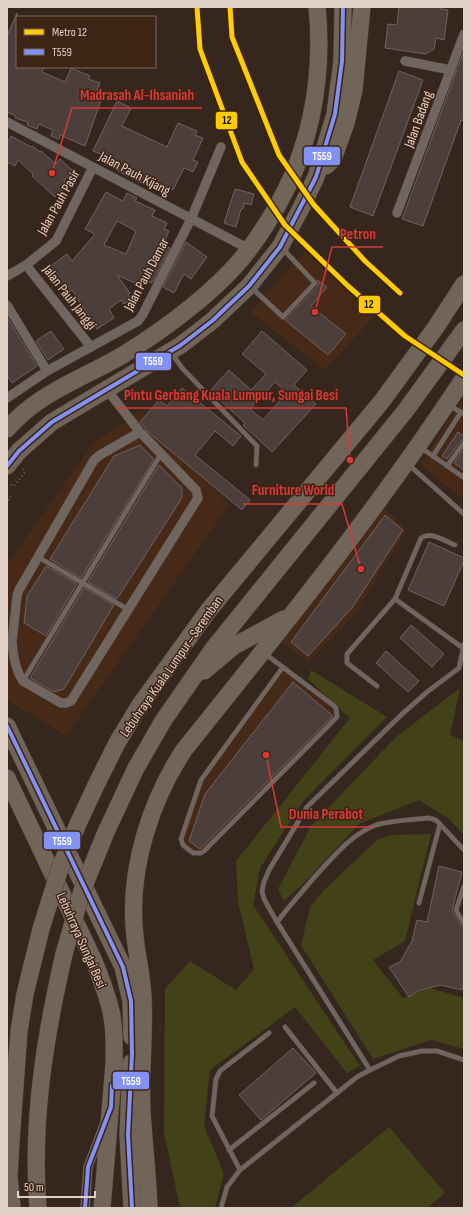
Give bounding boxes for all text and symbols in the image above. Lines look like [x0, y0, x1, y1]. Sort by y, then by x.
legend [16, 16, 156, 68]
text: Metro 12 [52, 25, 87, 40]
text: T559 [52, 45, 72, 60]
callout: Madrasah Al-Ihsaniah [72, 81, 202, 108]
text: Madrasah Al-Ihsaniah [80, 86, 194, 105]
street label: Jalan Badang [400, 88, 437, 151]
line badge: 12 [215, 111, 238, 130]
text: 12 [222, 114, 232, 127]
line badge: T559 [303, 146, 341, 166]
street label: Jalan Pauh Kijang [95, 147, 174, 199]
text: T559 [312, 150, 332, 163]
street label: Jalan Pauh Pasir [33, 166, 83, 239]
callout: Petron [332, 220, 383, 247]
text: Petron [340, 225, 376, 244]
street label: Jalan Pauh Damar [120, 235, 173, 315]
street label: Jalan Pauh Janggi [38, 261, 100, 333]
line badge: 12 [358, 295, 381, 314]
text: 12 [364, 298, 374, 311]
line badge: T559 [135, 352, 172, 371]
text: T559 [143, 355, 163, 368]
callout: Pintu Gerbang Kuala Lumpur, Sungai Besi [116, 381, 346, 408]
text: Pintu Gerbang Kuala Lumpur, Sungai Besi [124, 386, 338, 405]
callout: Furniture World [243, 477, 342, 504]
text: Furniture World [252, 481, 334, 500]
street label: Lebuhraya Kuala Lumpur–Seremban [116, 592, 227, 740]
callout: Dunia Perabot [281, 800, 371, 827]
text: Dunia Perabot [289, 805, 363, 824]
line badge: T559 [43, 831, 81, 850]
text: T559 [52, 835, 72, 848]
street label: Lebuhraya Sungai Besi [53, 890, 110, 991]
line badge: T559 [112, 1071, 150, 1090]
text: T559 [121, 1075, 141, 1088]
scale bar [18, 1173, 95, 1199]
text: 50 m [24, 1180, 44, 1195]

